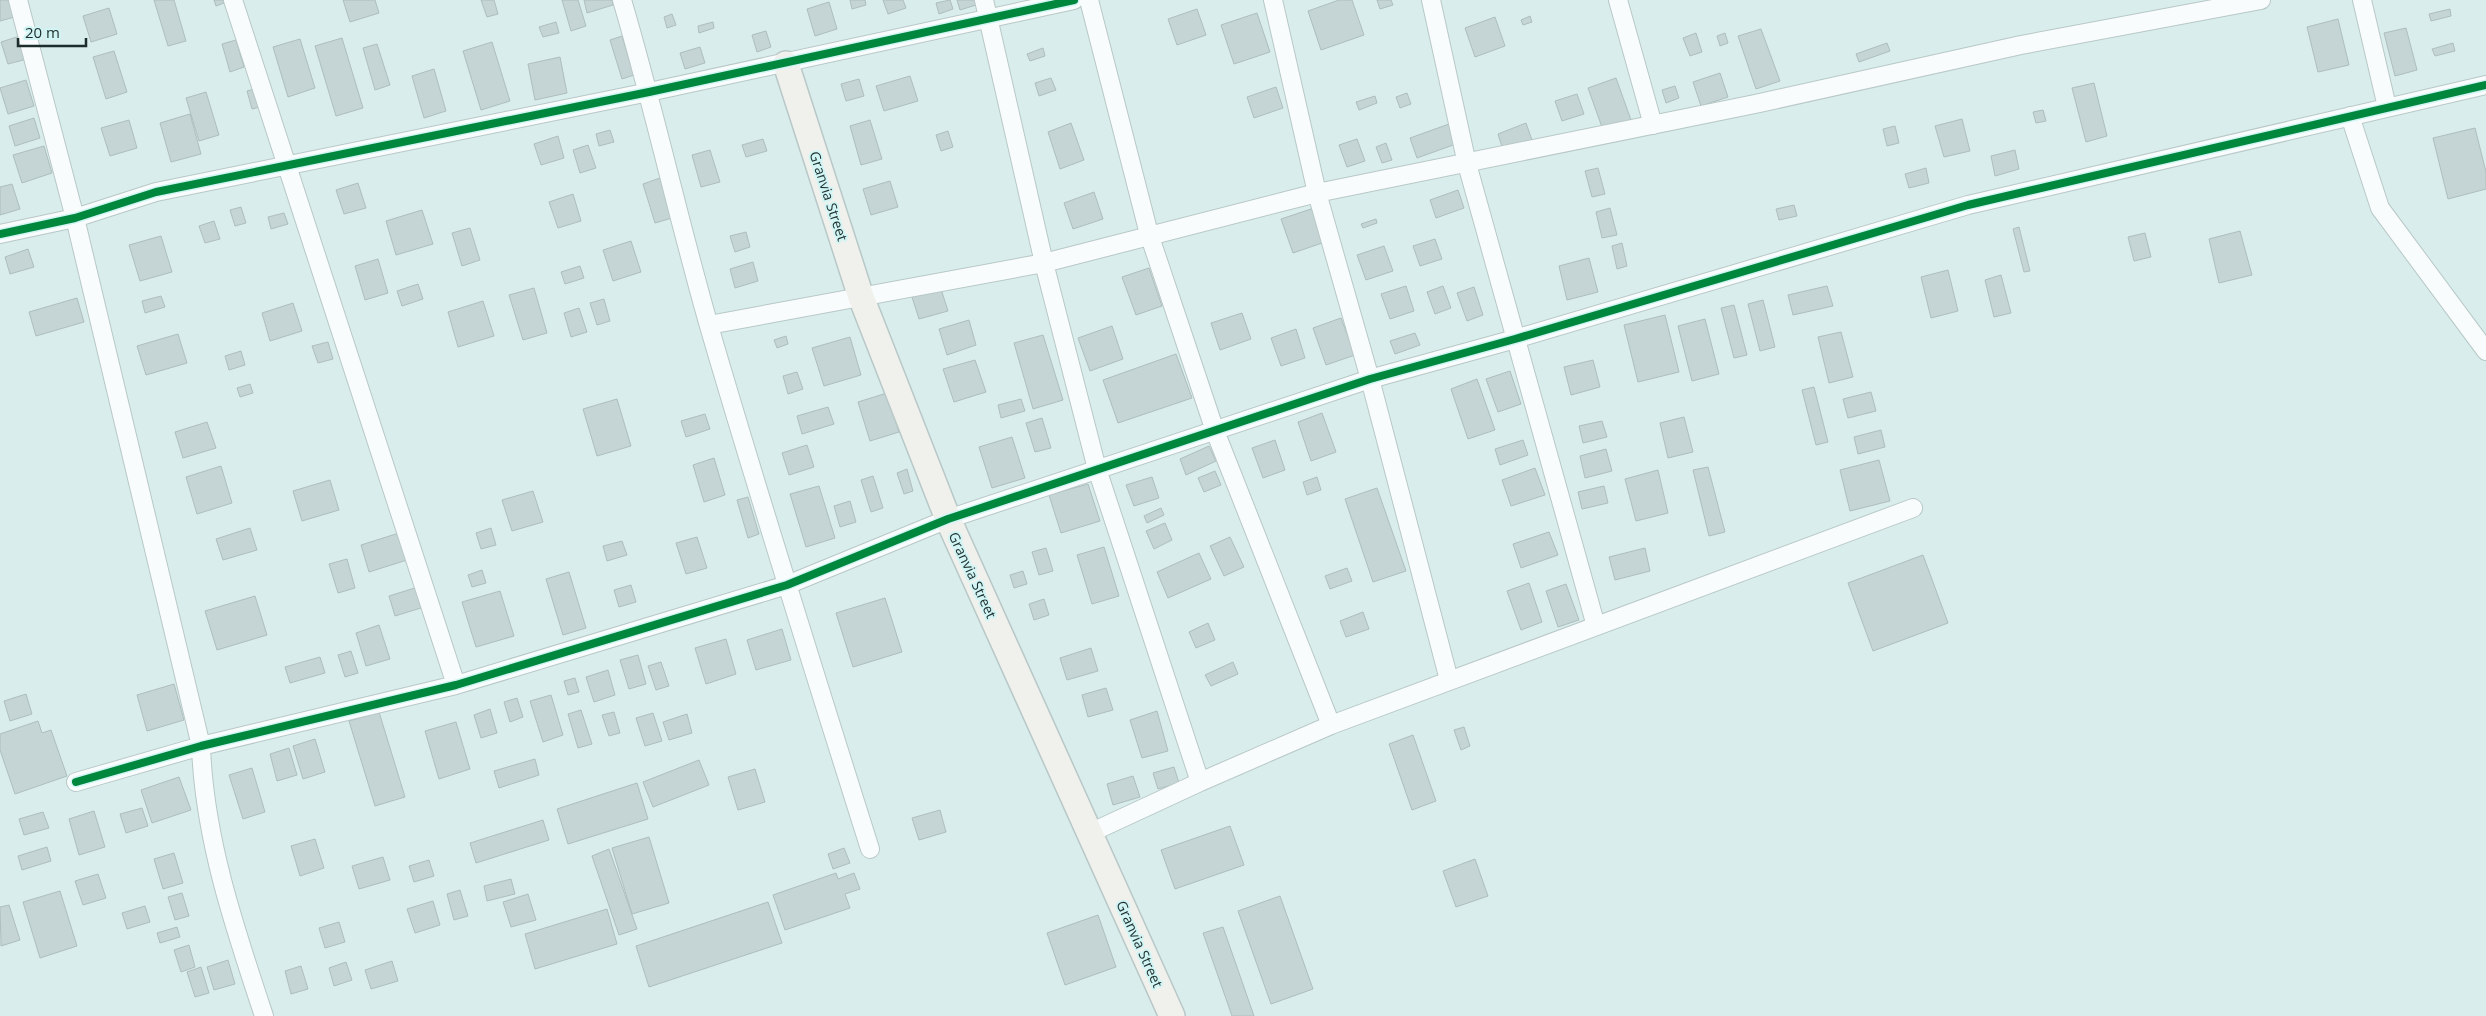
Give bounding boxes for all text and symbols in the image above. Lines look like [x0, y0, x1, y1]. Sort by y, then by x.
scale bar [18, 15, 85, 47]
text: 20 m [25, 22, 60, 42]
street label: Granvia Street [806, 149, 852, 243]
street label: Granvia Street [945, 529, 1001, 621]
street label: Granvia Street [1112, 898, 1168, 990]

